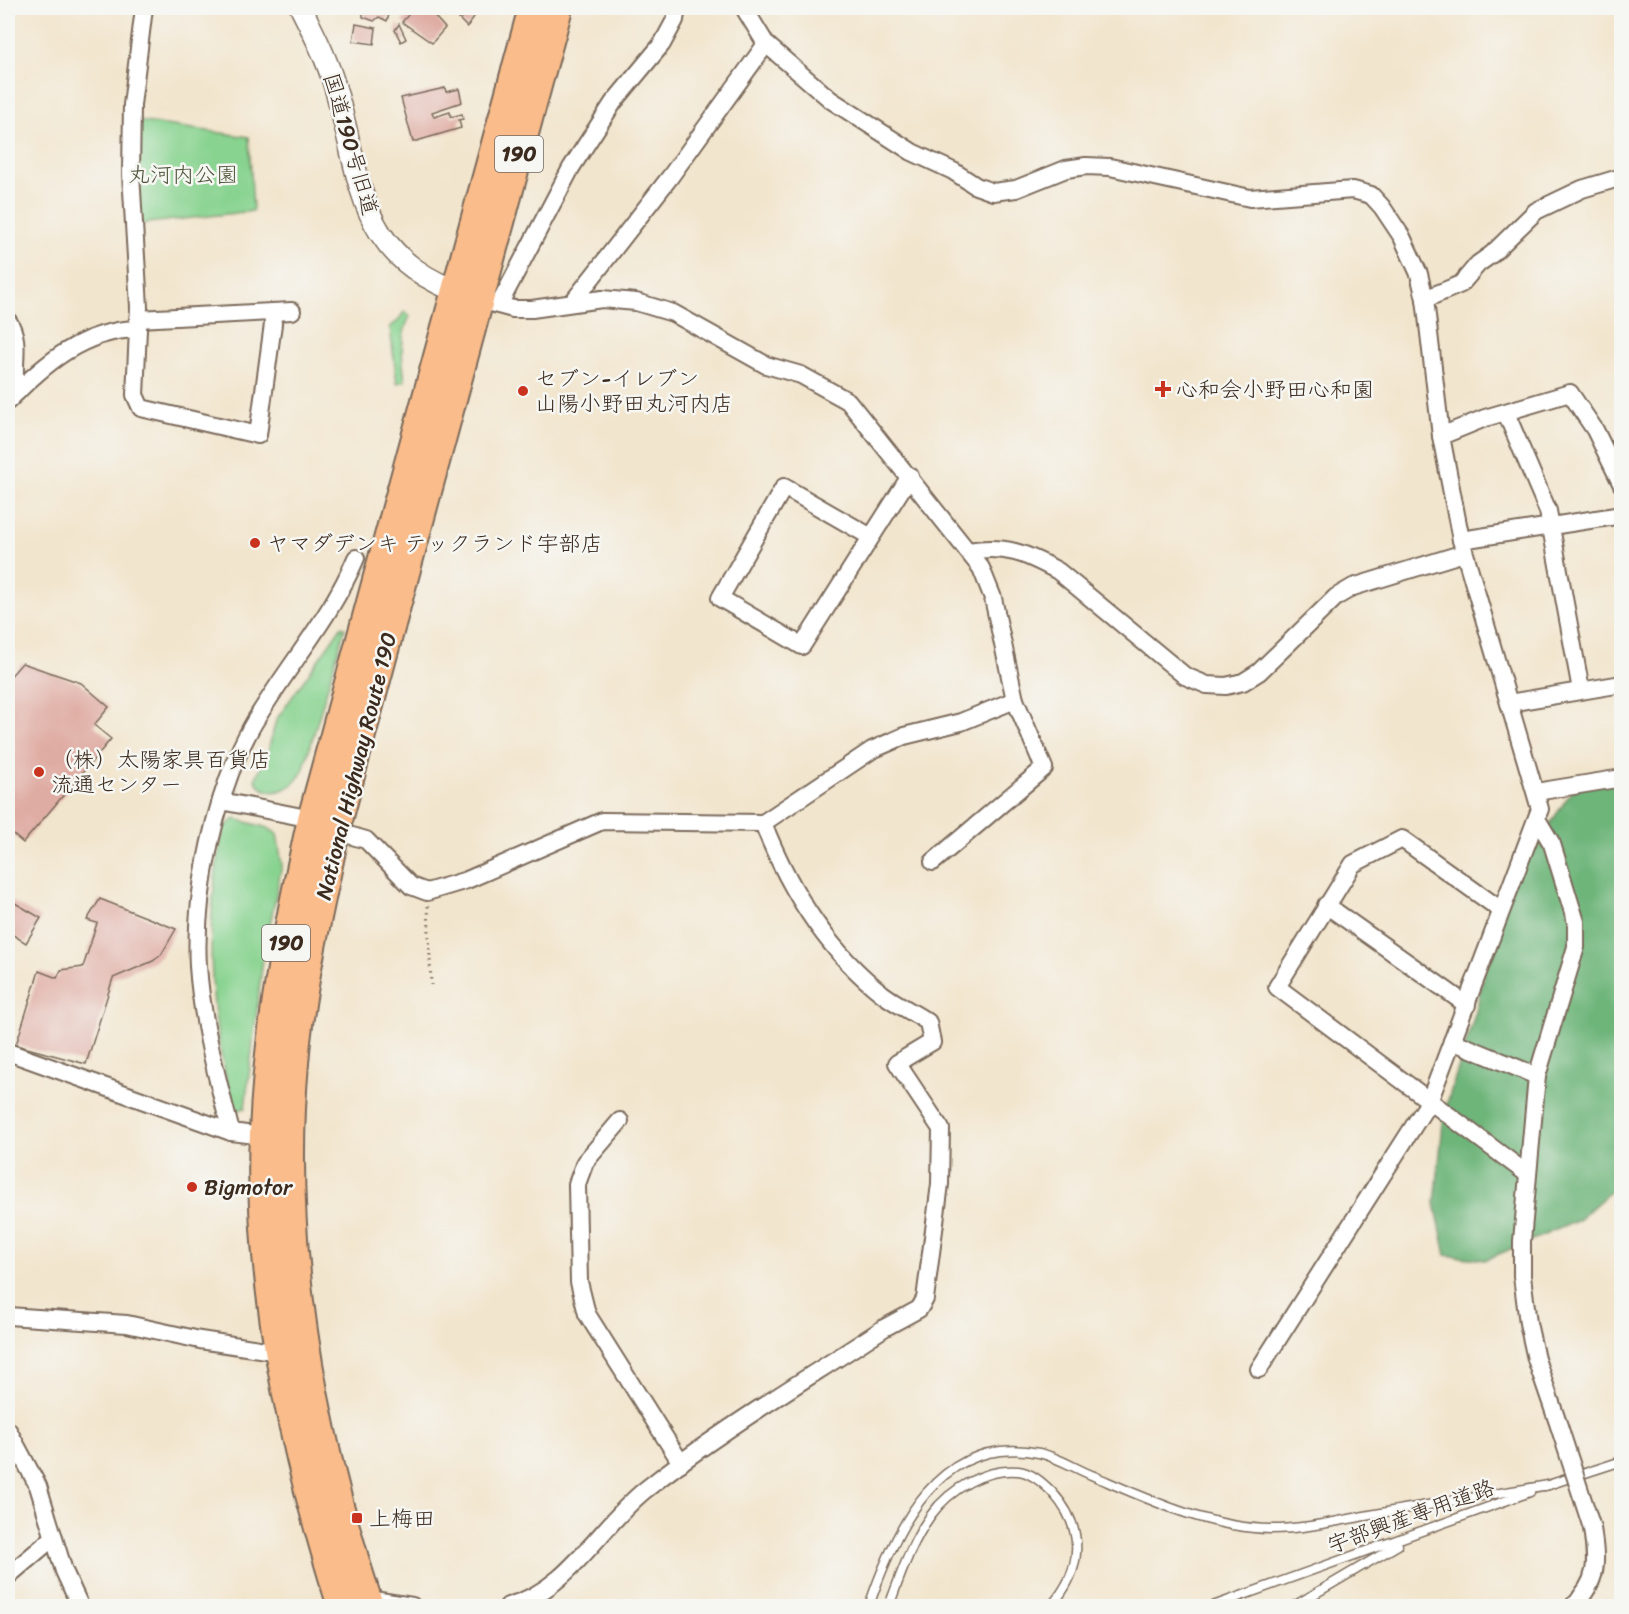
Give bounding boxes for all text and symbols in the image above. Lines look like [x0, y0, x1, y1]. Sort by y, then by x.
street label: 国道190号旧道 [312, 68, 390, 220]
road number: 190 [495, 136, 543, 172]
park label: 丸河内公園 [128, 155, 238, 194]
place label: セブン-イレブン 山陽小野田丸河内店 [535, 359, 733, 423]
place label: 心和会小野田心和園 [1176, 370, 1374, 409]
marker: 心和会小野田心和園 [1154, 380, 1172, 398]
marker: セブン-イレブン 山陽小野田丸河内店 [516, 384, 530, 398]
place label: ヤマダデンキ テックランド宇部店 [267, 524, 603, 563]
marker: ヤマダデンキ テックランド宇部店 [248, 536, 262, 550]
street label: National Highway Route 190 [304, 628, 408, 904]
place label: （株）太陽家具百貨店 流通センター [51, 740, 271, 804]
marker: （株）太陽家具百貨店 流通センター [32, 765, 46, 779]
road number: 190 [262, 925, 310, 961]
place label: Bigmotor [204, 1168, 294, 1207]
marker: Bigmotor [185, 1180, 199, 1194]
street label: 宇部興産専用道路 [1322, 1468, 1500, 1564]
place label: 上梅田 [369, 1499, 435, 1538]
marker: 上梅田 [350, 1511, 364, 1525]

